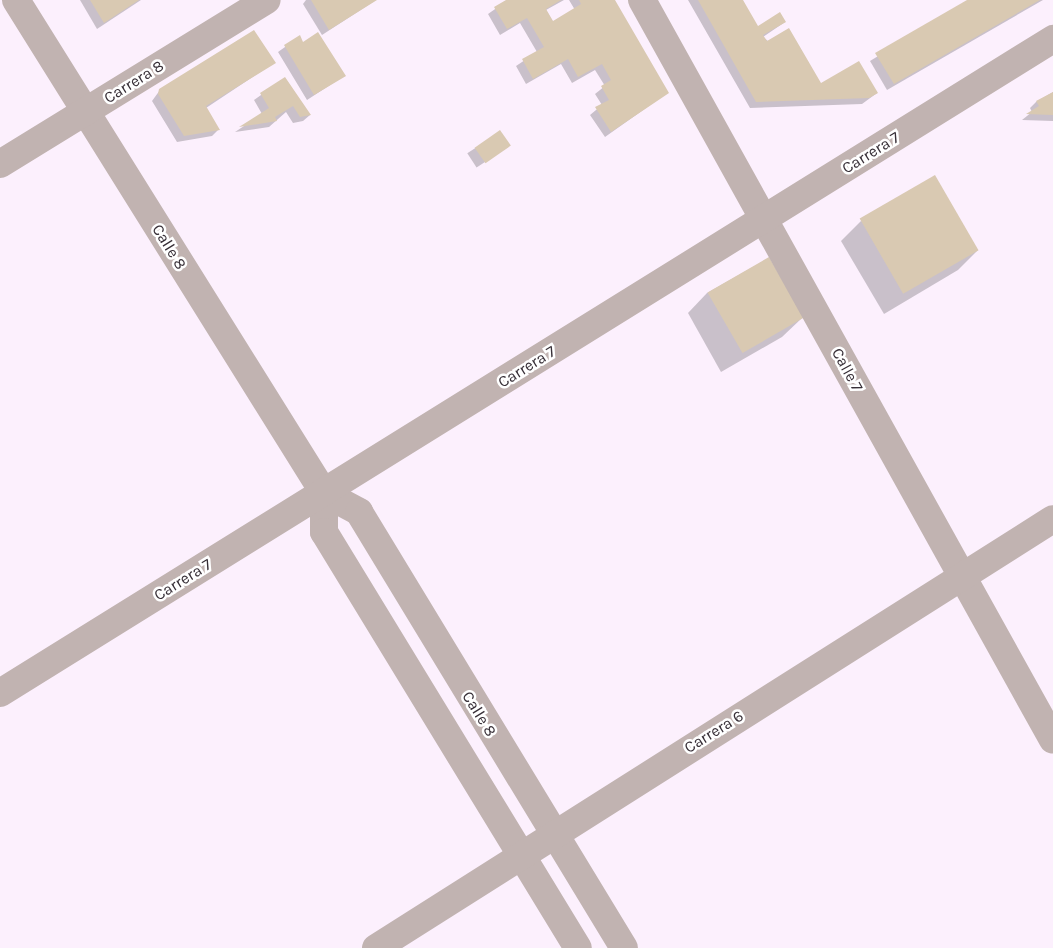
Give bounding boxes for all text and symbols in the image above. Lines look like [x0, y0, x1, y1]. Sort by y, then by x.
street label: Carrera 8 [101, 56, 167, 108]
street label: Carrera 7 [839, 128, 903, 178]
street label: Calle 8 [148, 221, 190, 273]
street label: Carrera 7 [495, 342, 559, 392]
street label: Calle 7 [827, 345, 867, 395]
street label: Carrera 7 [151, 555, 215, 605]
street label: Calle 8 [458, 688, 500, 740]
street label: Carrera 6 [681, 706, 747, 758]

